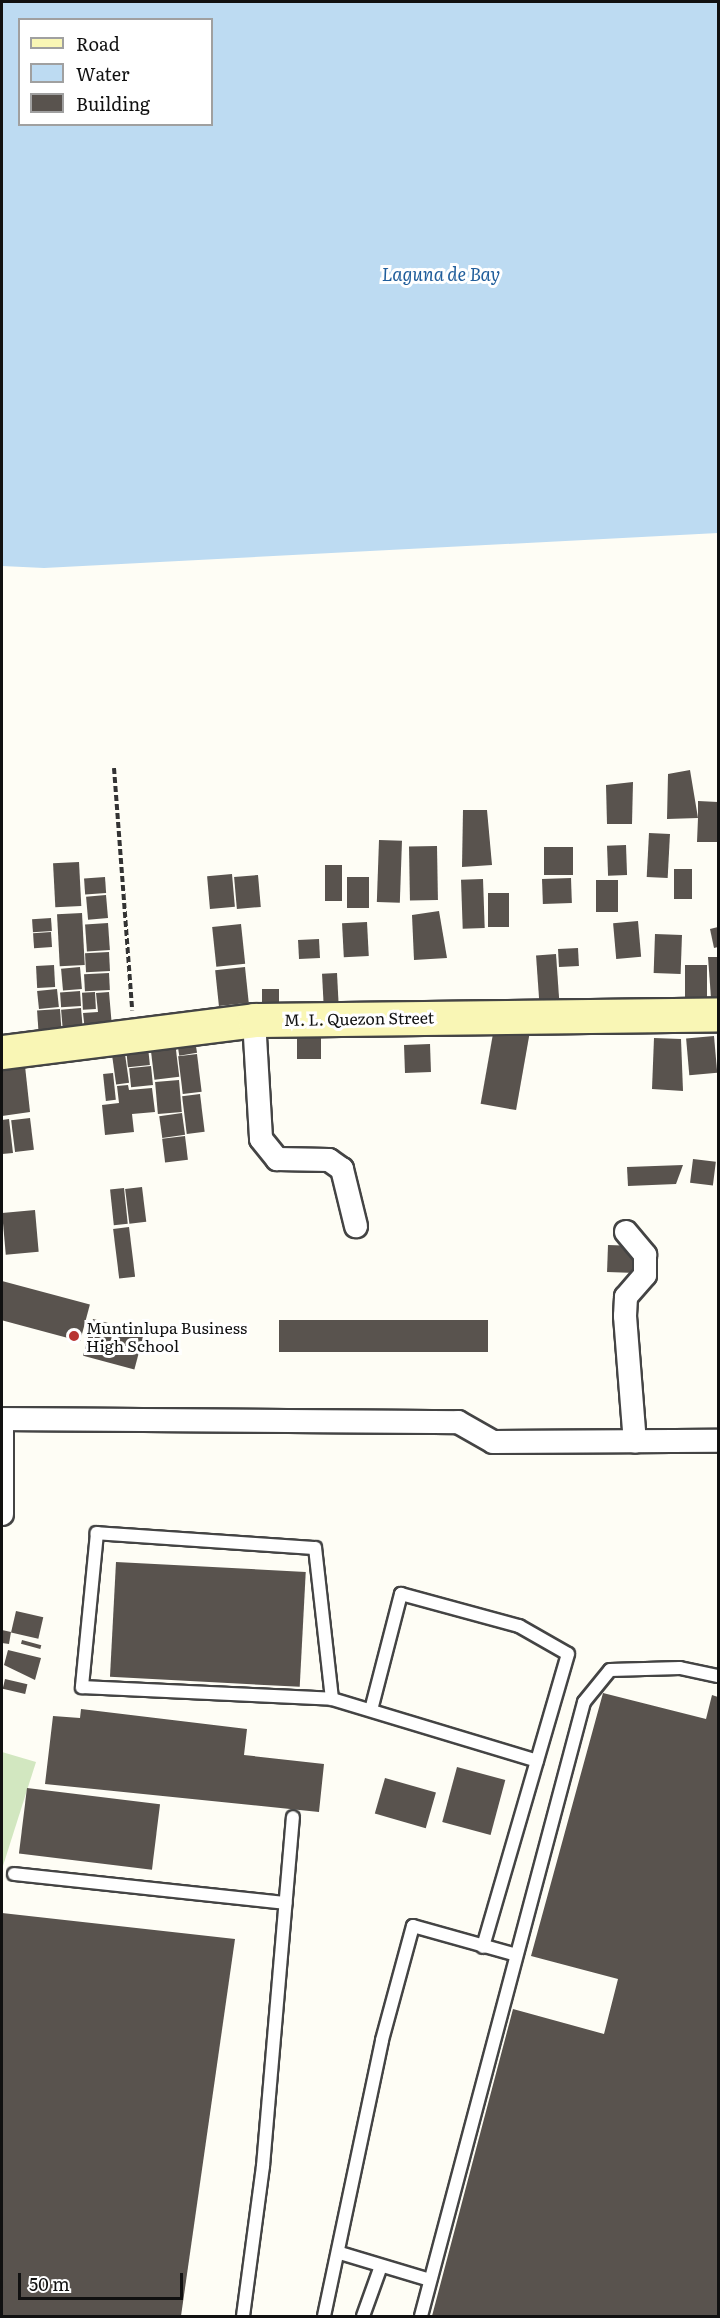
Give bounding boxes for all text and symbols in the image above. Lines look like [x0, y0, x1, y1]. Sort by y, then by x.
legend [18, 18, 213, 126]
text: Road [76, 30, 120, 57]
text: Water [76, 60, 129, 87]
text: Building [76, 90, 150, 117]
water label: Laguna de Bay [382, 263, 500, 285]
street label: M. L. Quezon Street [284, 1007, 434, 1029]
place label: Muntinlupa Business High School [86, 1317, 247, 1355]
marker: Muntinlupa Business High School [67, 1329, 81, 1343]
scale bar [21, 2261, 186, 2299]
text: 50 m [29, 2270, 70, 2297]

